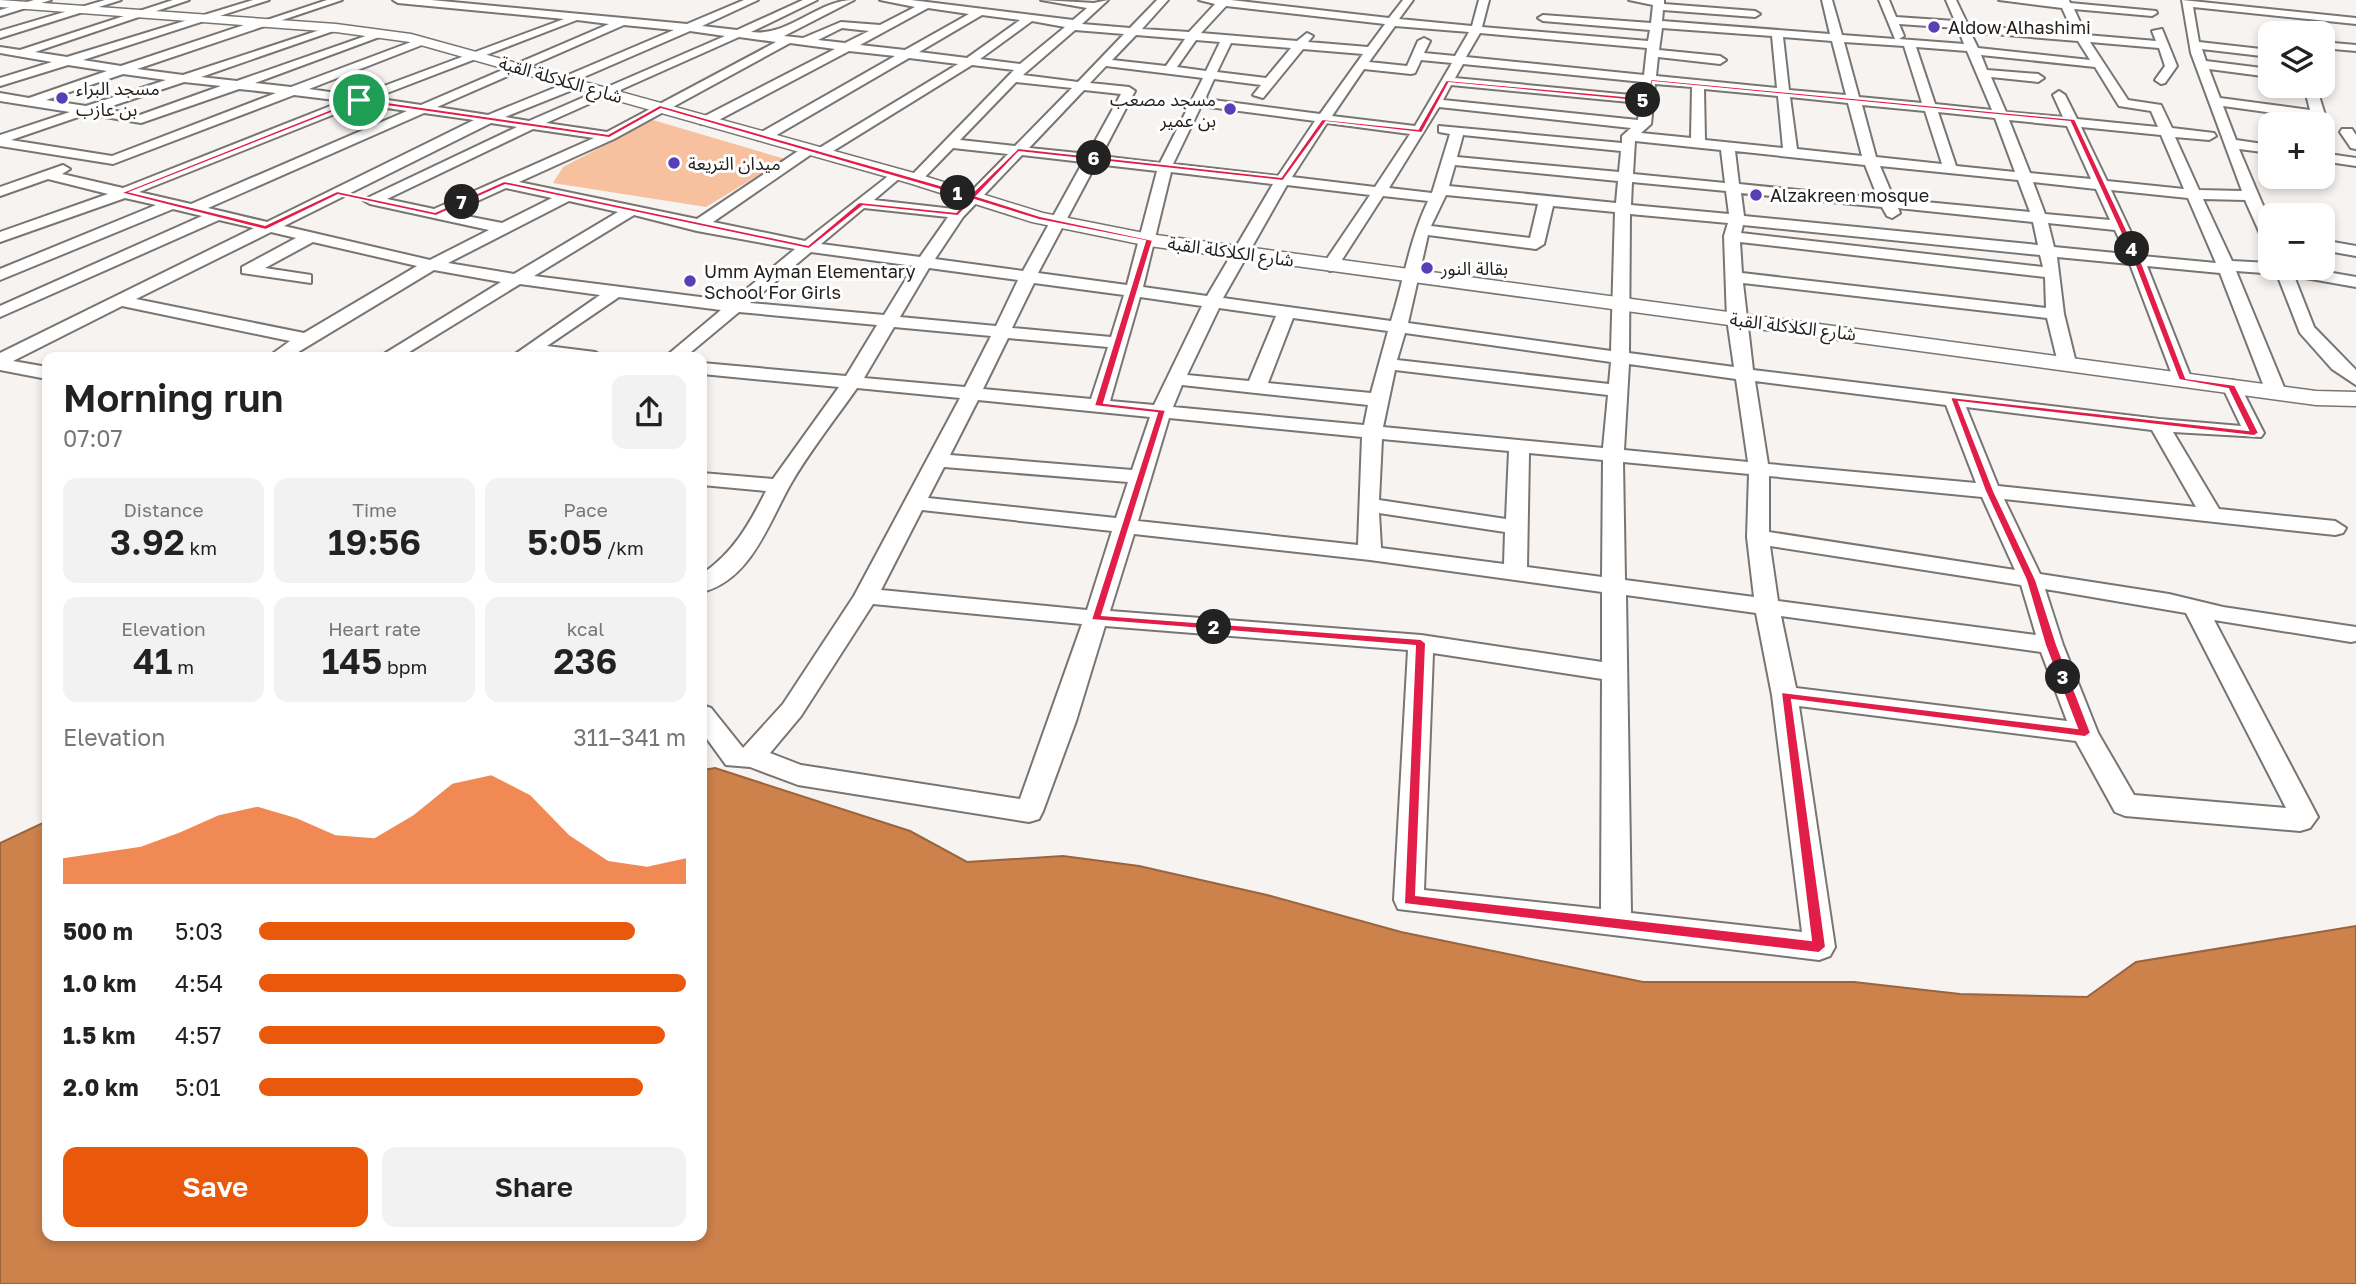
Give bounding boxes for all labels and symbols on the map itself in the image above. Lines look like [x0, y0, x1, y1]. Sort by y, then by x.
place label: Aldow Alhashimi [1948, 16, 2091, 38]
marker: Aldow Alhashimi [1926, 19, 1942, 35]
street label: شارع الكلاكلة القبة [496, 51, 625, 111]
pin [329, 70, 389, 130]
place label: مسجد البراء بن عازب [76, 77, 160, 121]
pin: 5 [1626, 82, 1660, 118]
place label: مسجد مصعب بن عمير [1110, 88, 1216, 132]
marker: مسجد البراء بن عازب [54, 90, 70, 106]
marker: مسجد مصعب بن عمير [1222, 101, 1238, 117]
pin: 6 [1076, 140, 1112, 176]
place label: ميدان التريعة [688, 152, 781, 175]
marker: ميدان التريعة [666, 155, 682, 171]
pin: 1 [940, 176, 976, 210]
pin: 7 [444, 184, 480, 220]
place label: Alzakreen mosque [1770, 184, 1929, 206]
marker: Alzakreen mosque [1748, 187, 1764, 203]
street label: شارع الكلاكلة القبة [1166, 231, 1296, 275]
pin: 4 [2114, 232, 2150, 266]
place label: بقالة النور [1440, 257, 1508, 280]
place label: Umm Ayman Elementary School For Girls [704, 260, 916, 303]
marker: بقالة النور [1419, 260, 1435, 276]
marker: Umm Ayman Elementary School For Girls [682, 273, 698, 289]
street label: شارع الكلاكلة القبة [1728, 307, 1858, 349]
pin: 2 [1196, 610, 1232, 644]
pin: 3 [2046, 660, 2080, 694]

